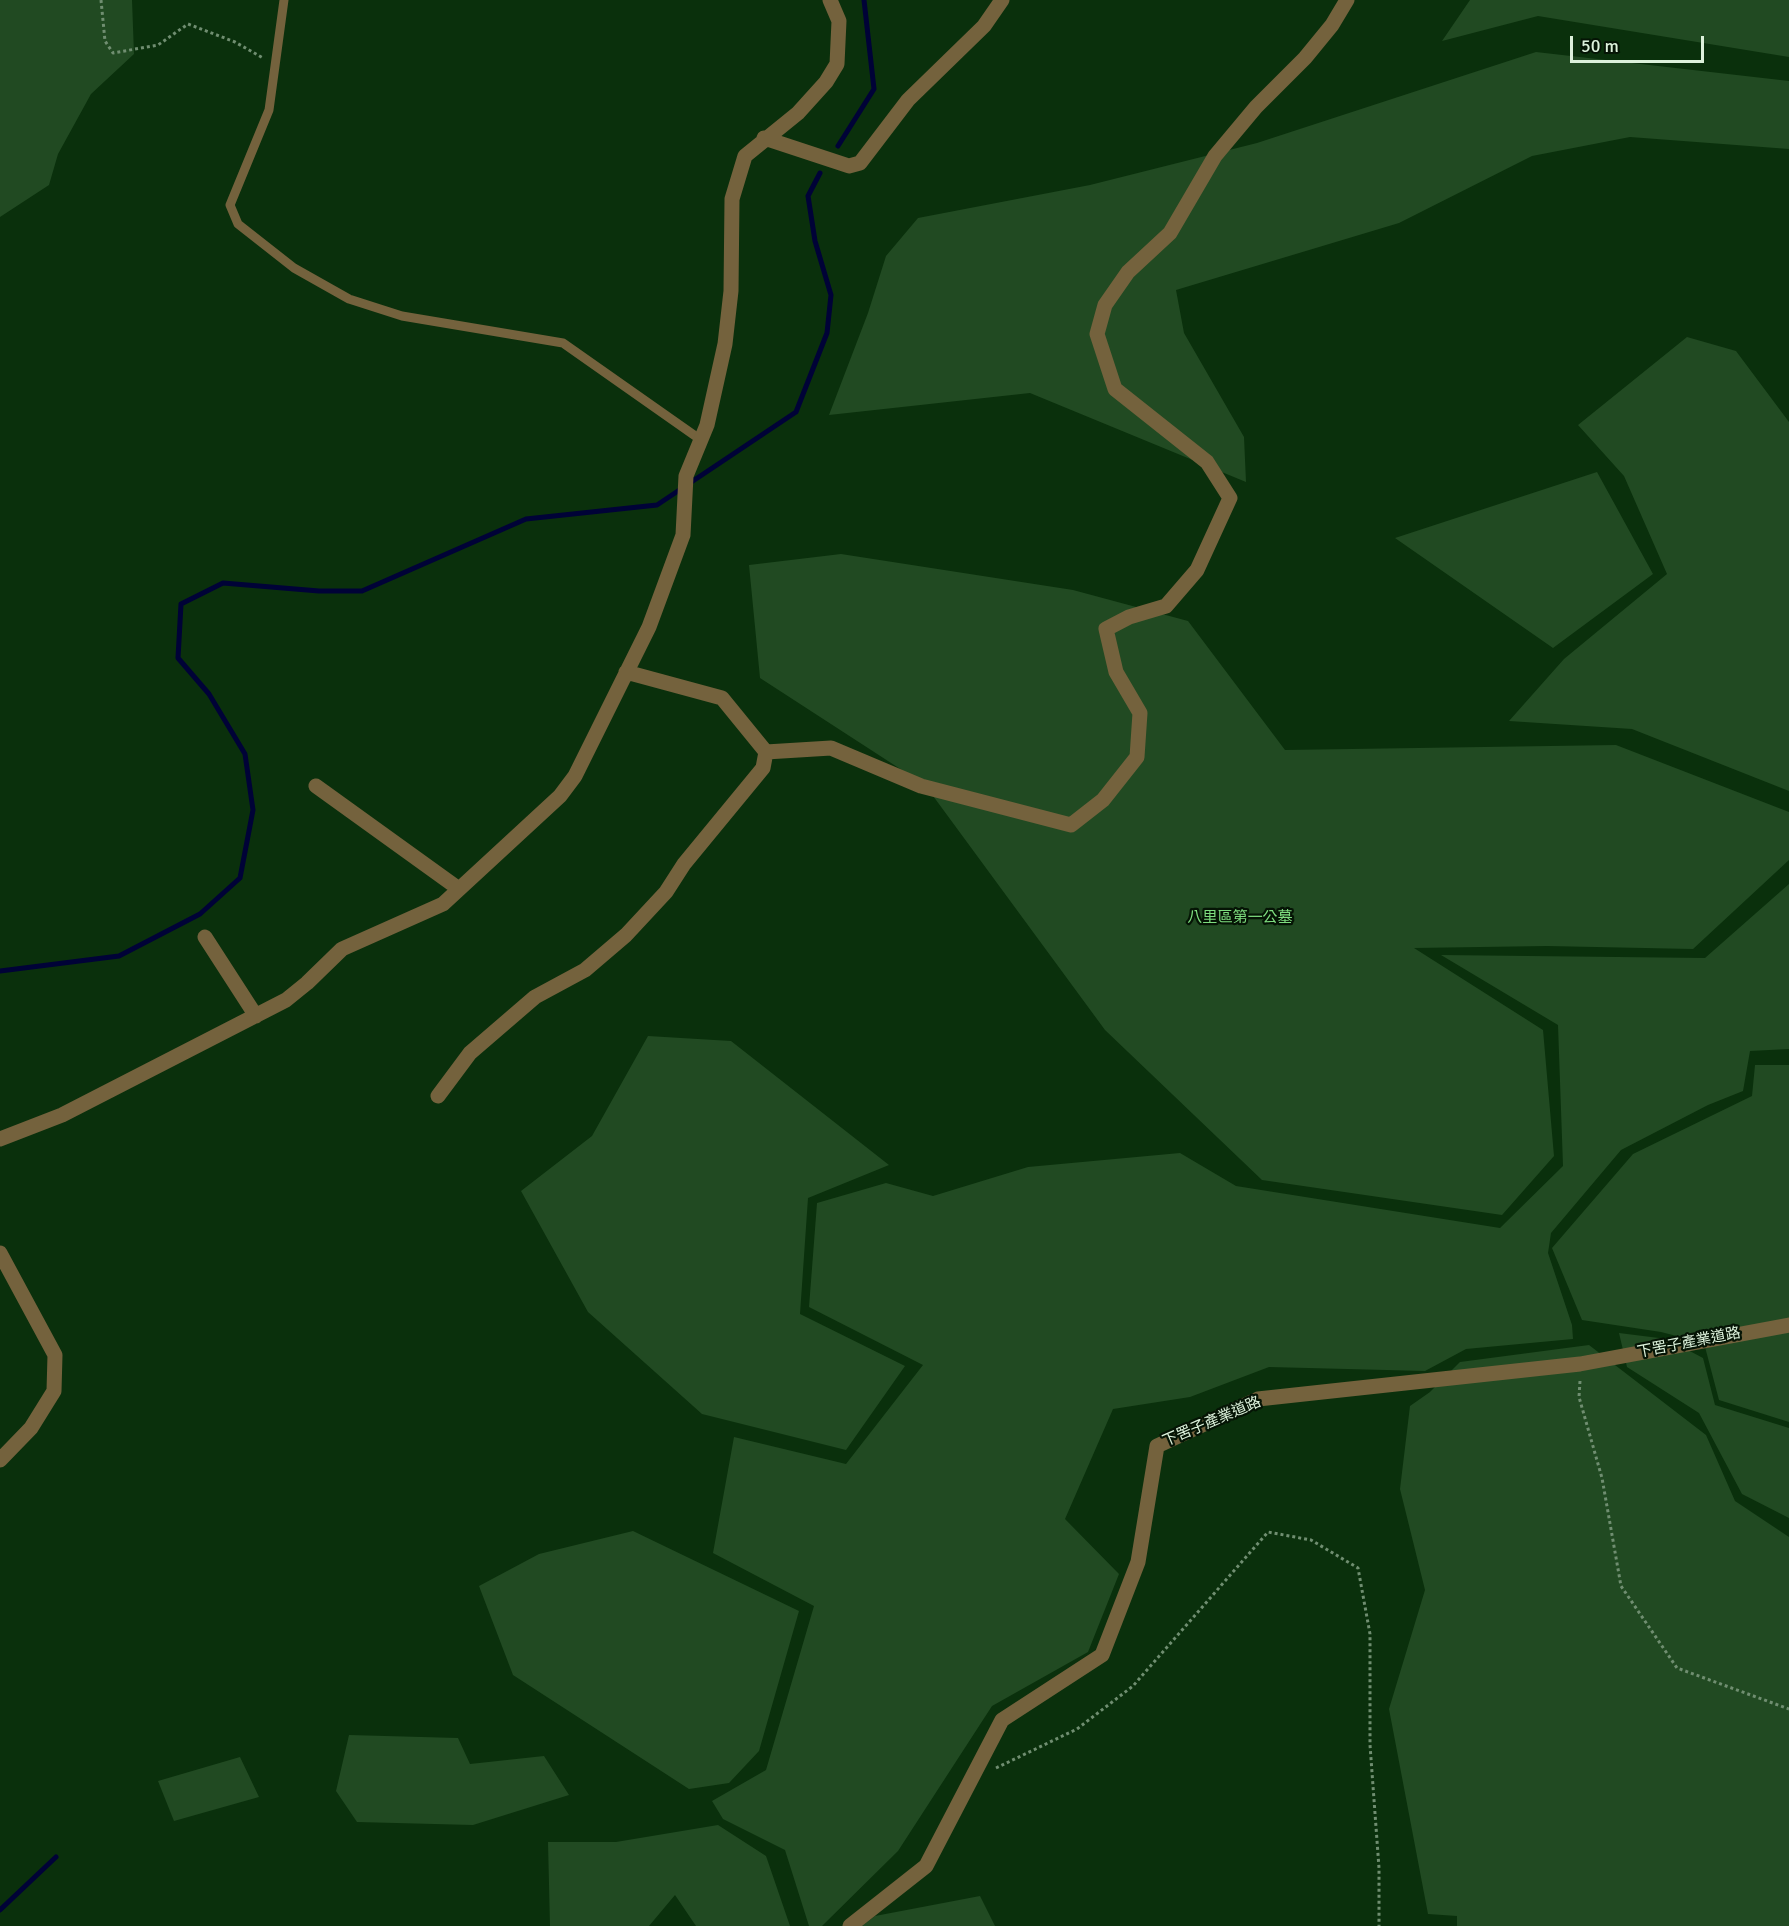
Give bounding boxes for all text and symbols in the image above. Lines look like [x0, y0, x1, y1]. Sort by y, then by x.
scale bar [1573, 24, 1706, 62]
text: 50 m [1581, 35, 1619, 57]
park label: 八里區第一公墓 [1188, 909, 1292, 927]
street label: 下罟子產業道路 [1636, 1324, 1742, 1362]
street label: 下罟子產業道路 [1160, 1393, 1264, 1451]

